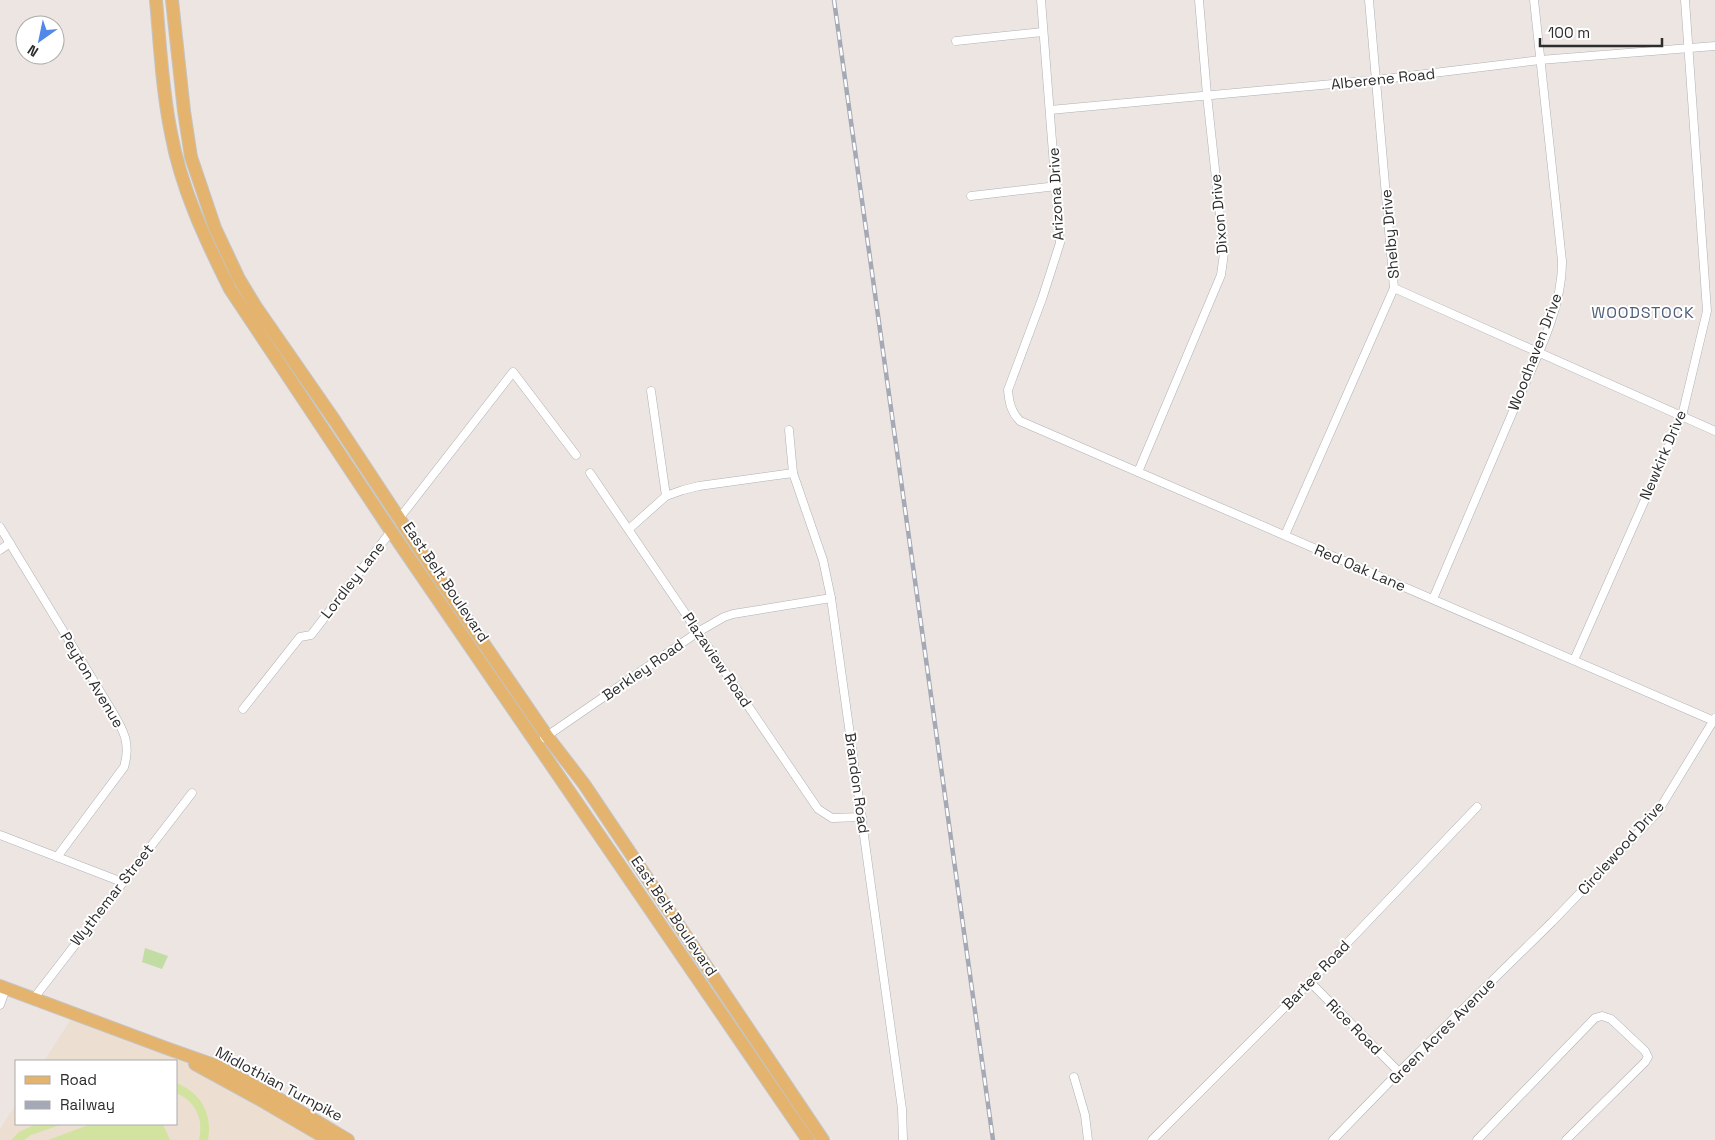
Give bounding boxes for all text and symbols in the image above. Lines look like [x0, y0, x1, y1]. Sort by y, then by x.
north arrow [15, 15, 65, 65]
scale bar [1540, 15, 1662, 47]
text: 100 m [1548, 23, 1590, 42]
text: N [24, 41, 42, 61]
street label: Alberene Road [1330, 64, 1436, 93]
street label: Arizona Drive [1044, 147, 1067, 241]
street label: Dixon Drive [1206, 173, 1231, 255]
street label: Shelby Drive [1376, 188, 1403, 279]
street label: Woodhaven Drive [1503, 290, 1566, 413]
district label: WOODSTOCK [1591, 302, 1695, 323]
street label: Newkirk Drive [1635, 407, 1690, 503]
street label: East Belt Boulevard [399, 518, 494, 645]
street label: Lordley Lane [317, 537, 389, 622]
street label: Red Oak Lane [1312, 540, 1409, 595]
street label: Plazaview Road [679, 609, 756, 711]
street label: Peyton Avenue [56, 628, 129, 731]
street label: Berkley Road [598, 635, 687, 705]
street label: Brandon Road [841, 731, 874, 835]
street label: Circlewood Drive [1573, 797, 1668, 899]
street label: Wythemar Street [66, 840, 157, 949]
street label: East Belt Boulevard [627, 852, 722, 979]
street label: Bartee Road [1278, 936, 1353, 1013]
street label: Green Acres Avenue [1384, 973, 1499, 1088]
street label: Rice Road [1322, 995, 1386, 1059]
street label: Midlothian Turnpike [212, 1042, 346, 1125]
legend [15, 1060, 178, 1125]
text: Road [60, 1070, 97, 1089]
text: Railway [60, 1095, 115, 1114]

